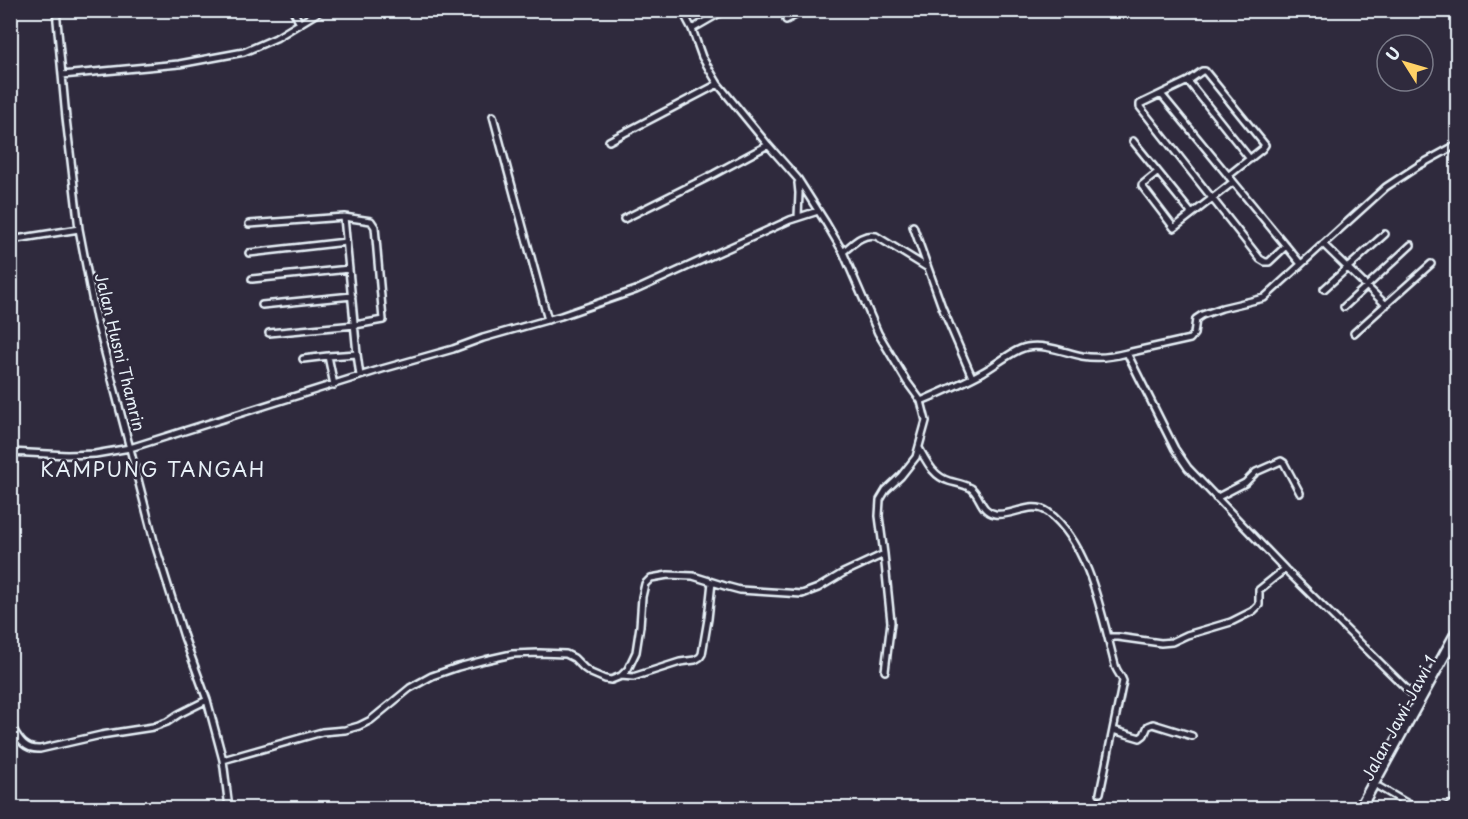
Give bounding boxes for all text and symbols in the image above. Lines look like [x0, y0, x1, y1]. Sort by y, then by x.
north arrow [1375, 33, 1435, 93]
text: U [1379, 41, 1405, 65]
street label: Jalan Husni Thamrin [90, 270, 152, 433]
district label: KAMPUNG TANGAH [40, 454, 266, 484]
street label: Jalan Jawi-Jawi 1 [1355, 650, 1441, 785]

